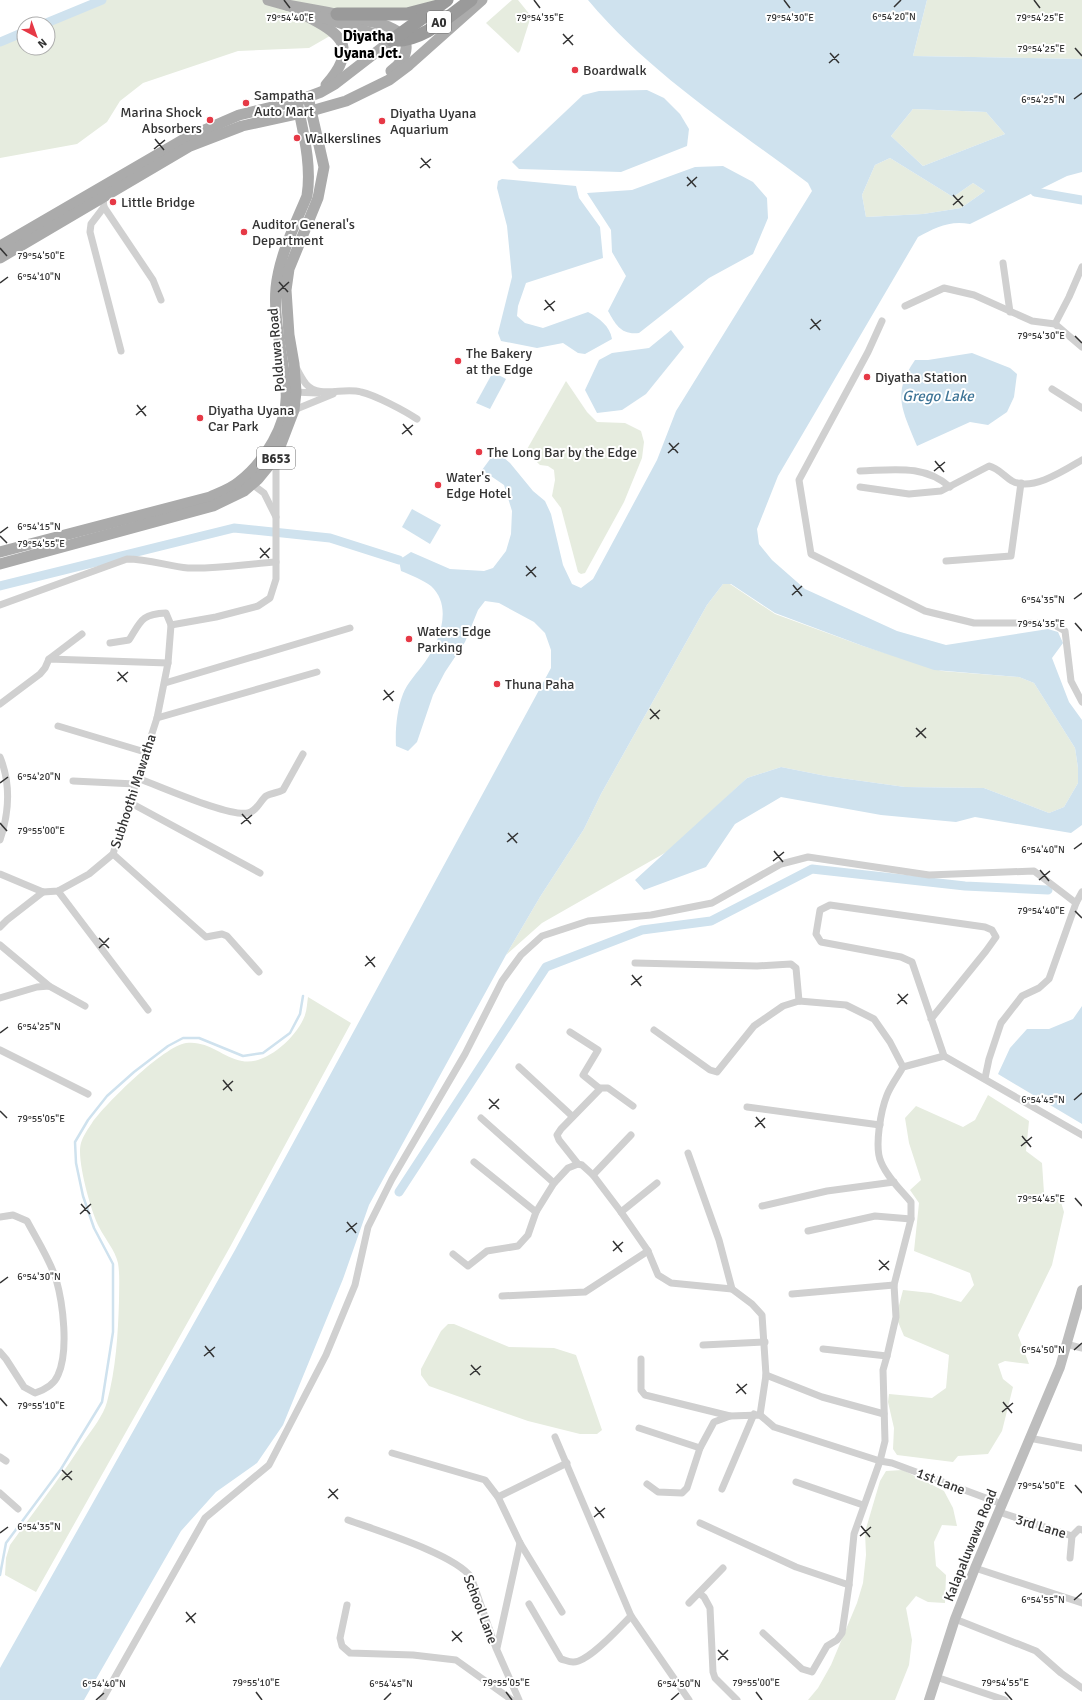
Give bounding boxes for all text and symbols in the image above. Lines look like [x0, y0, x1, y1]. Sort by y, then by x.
road number: A0 [427, 11, 451, 33]
text: 6°54'20"N [872, 11, 916, 23]
text: 79°54'40"E [266, 12, 314, 24]
text: 79°54'35"E [516, 12, 564, 24]
text: 79°54'30"E [766, 12, 814, 24]
text: 79°54'25"E [1016, 12, 1064, 24]
north arrow [16, 16, 56, 56]
district label: Diyatha Uyana Jct. [334, 27, 402, 62]
text: N [35, 36, 49, 51]
text: 79°54'25"E [1017, 43, 1065, 55]
place label: Boardwalk [583, 62, 647, 79]
marker: Boardwalk [570, 65, 580, 75]
place label: Sampatha Auto Mart [254, 87, 314, 120]
text: 6°54'25"N [1021, 94, 1065, 106]
marker: Sampatha Auto Mart [241, 98, 251, 108]
place label: Marina Shock Absorbers [120, 104, 202, 137]
place label: Diyatha Uyana Aquarium [390, 105, 476, 138]
marker: Marina Shock Absorbers [205, 115, 215, 125]
marker: Diyatha Uyana Aquarium [377, 116, 387, 126]
place label: Walkerslines [305, 130, 381, 147]
marker: Walkerslines [292, 133, 302, 143]
place label: Little Bridge [121, 194, 195, 211]
marker: Little Bridge [108, 197, 118, 207]
place label: Auditor General's Department [252, 216, 355, 249]
marker: Auditor General's Department [239, 227, 249, 237]
text: 79°54'50"E [17, 250, 65, 262]
text: 6°54'10"N [17, 271, 61, 283]
street label: Polduwa Road [264, 307, 289, 393]
text: 79°54'30"E [1017, 330, 1065, 342]
place label: The Bakery at the Edge [466, 345, 533, 378]
marker: The Bakery at the Edge [453, 356, 463, 366]
place label: Diyatha Station [875, 369, 967, 386]
marker: Diyatha Station [862, 372, 872, 382]
water label: Grego Lake [902, 387, 975, 405]
place label: Diyatha Uyana Car Park [208, 402, 294, 435]
marker: Diyatha Uyana Car Park [195, 413, 205, 423]
place label: The Long Bar by the Edge [487, 444, 637, 461]
road number: B653 [257, 447, 295, 469]
marker: The Long Bar by the Edge [474, 447, 484, 457]
place label: Water's Edge Hotel [446, 469, 511, 502]
marker: Water's Edge Hotel [433, 480, 443, 490]
text: 6°54'15"N [17, 521, 61, 533]
text: 79°54'55"E [17, 538, 65, 550]
text: 6°54'35"N [1021, 594, 1065, 606]
text: 79°54'35"E [1017, 618, 1065, 630]
place label: Waters Edge Parking [417, 623, 491, 656]
marker: Waters Edge Parking [404, 634, 414, 644]
place label: Thuna Paha [505, 676, 574, 693]
marker: Thuna Paha [492, 679, 502, 689]
street label: Subhoothi Mawatha [107, 732, 160, 850]
text: 6°54'20"N [17, 771, 61, 783]
text: 79°55'00"E [17, 825, 65, 837]
text: 6°54'40"N [1021, 844, 1065, 856]
text: 79°54'40"E [1017, 905, 1065, 917]
text: 6°54'25"N [17, 1021, 61, 1033]
text: 6°54'45"N [1021, 1094, 1065, 1106]
text: 79°55'05"E [17, 1113, 65, 1125]
text: 79°54'45"E [1017, 1193, 1065, 1205]
text: 6°54'30"N [17, 1271, 61, 1283]
text: 6°54'50"N [1021, 1344, 1065, 1356]
text: 79°55'10"E [17, 1400, 65, 1412]
street label: 1st Lane [914, 1464, 967, 1498]
text: 79°54'50"E [1017, 1480, 1065, 1492]
street label: Kalapaluwawa Road [940, 1486, 1001, 1604]
street label: 3rd Lane [1014, 1511, 1068, 1542]
text: 6°54'35"N [17, 1521, 61, 1533]
street label: School Lane [460, 1572, 501, 1646]
text: 6°54'55"N [1021, 1594, 1065, 1606]
text: 79°55'10"E [232, 1677, 280, 1689]
text: 79°55'05"E [482, 1677, 530, 1689]
text: 79°55'00"E [732, 1677, 780, 1689]
text: 79°54'55"E [981, 1677, 1029, 1689]
text: 6°54'40"N [82, 1678, 126, 1690]
text: 6°54'45"N [369, 1678, 413, 1690]
text: 6°54'50"N [657, 1678, 701, 1690]

